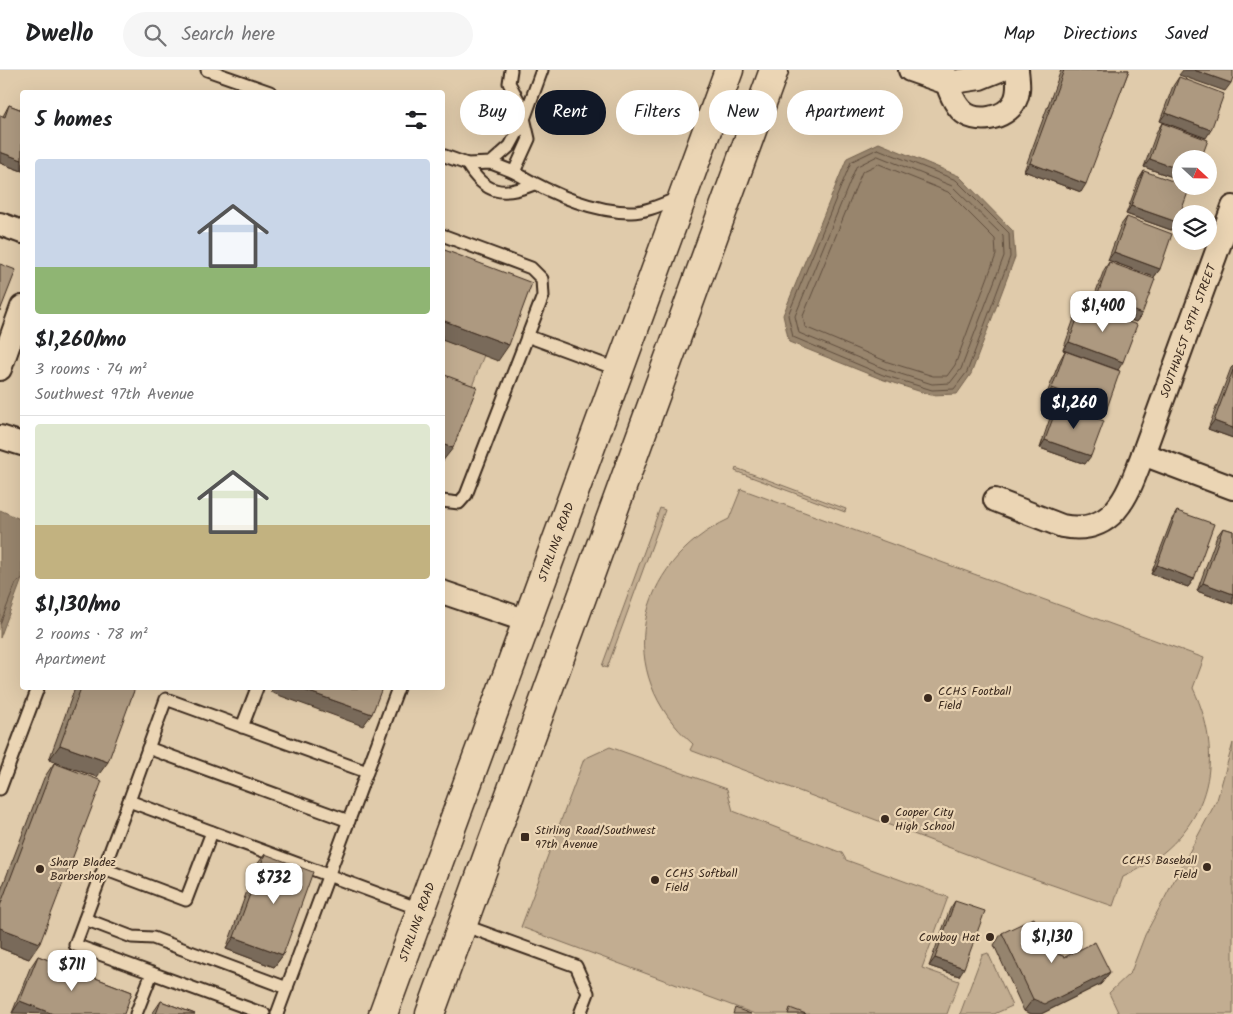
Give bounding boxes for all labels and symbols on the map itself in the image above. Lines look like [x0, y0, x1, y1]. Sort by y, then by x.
north arrow [1172, 150, 1218, 195]
street label: SOUTHWEST 59TH STREET [1155, 260, 1222, 401]
pin: $1,400 [1062, 290, 1144, 333]
pin: $1,260 [1033, 388, 1115, 430]
street label: STIRLING ROAD [533, 499, 580, 585]
place label: CCHS Football Field [938, 682, 1011, 715]
marker: CCHS Football Field [922, 692, 934, 704]
place label: Cooper City High School [895, 803, 955, 836]
marker: Cooper City High School [879, 813, 891, 825]
place label: Stirling Road/Southwest 97th Avenue [535, 821, 656, 854]
marker: Stirling Road/Southwest 97th Avenue [519, 831, 531, 843]
place label: CCHS Baseball Field [1122, 851, 1198, 884]
place label: Sharp Bladez Barbershop [50, 853, 116, 886]
marker: CCHS Baseball Field [1201, 861, 1213, 873]
pin: $732 [244, 862, 304, 905]
marker: Sharp Bladez Barbershop [34, 863, 46, 875]
place label: CCHS Softball Field [665, 864, 737, 897]
marker: CCHS Softball Field [649, 874, 661, 886]
street label: STIRLING ROAD [394, 879, 441, 965]
pin: $1,130 [1011, 922, 1093, 964]
place label: Cowboy Hat [919, 928, 980, 947]
marker: Cowboy Hat [984, 931, 996, 943]
pin: $711 [42, 950, 102, 992]

